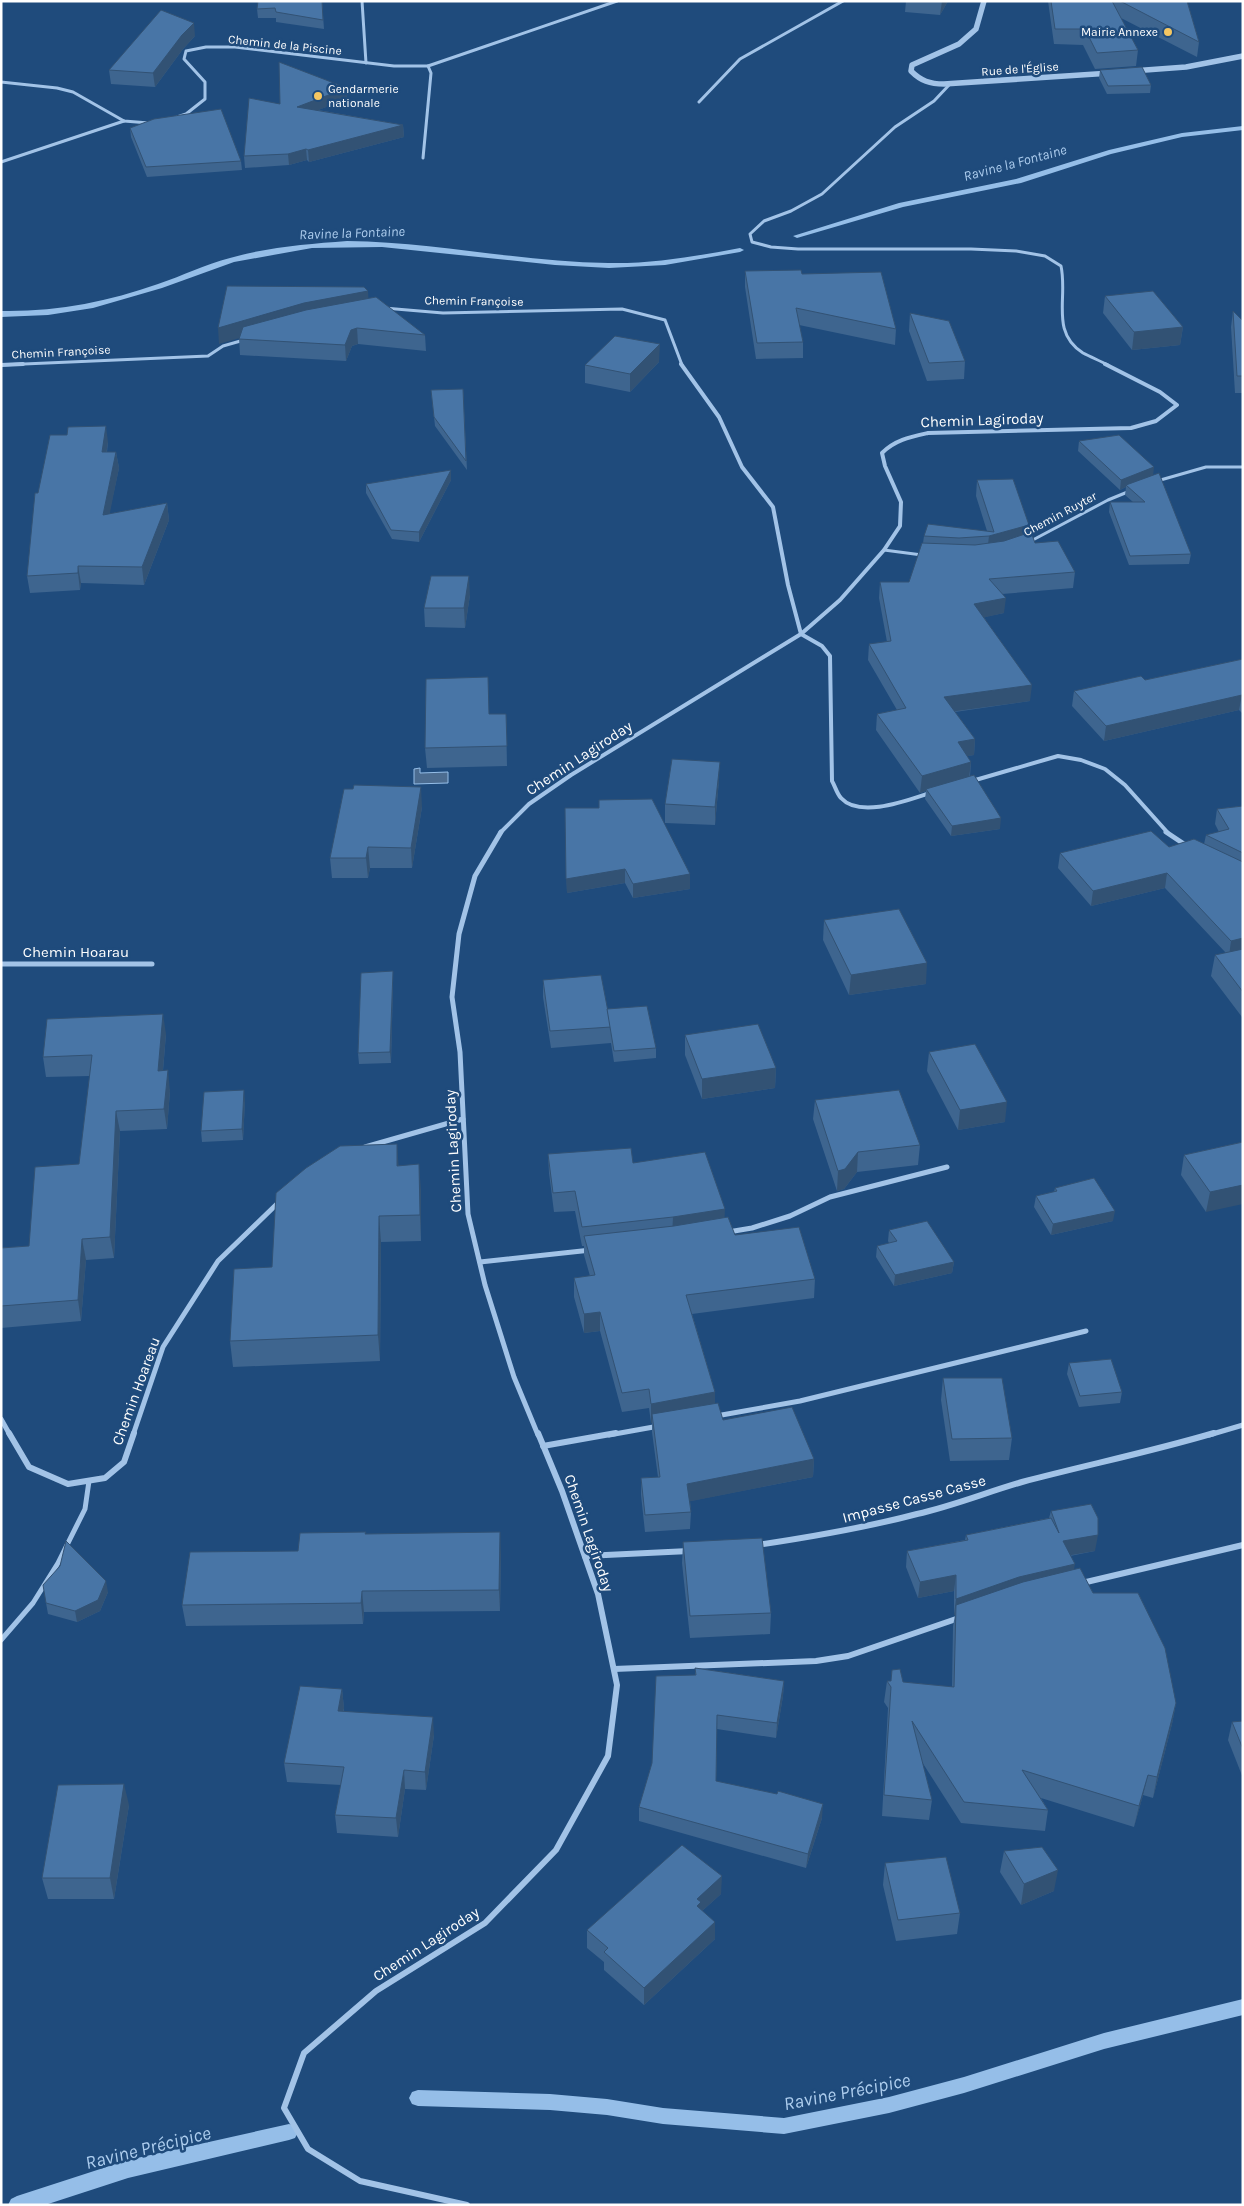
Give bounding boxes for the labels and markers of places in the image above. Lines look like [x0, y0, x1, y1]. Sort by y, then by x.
place label: Mairie Annexe [1081, 25, 1158, 39]
marker: Mairie Annexe [1162, 26, 1174, 38]
place label: Gendarmerie nationale [328, 82, 399, 110]
marker: Gendarmerie nationale [312, 90, 324, 102]

